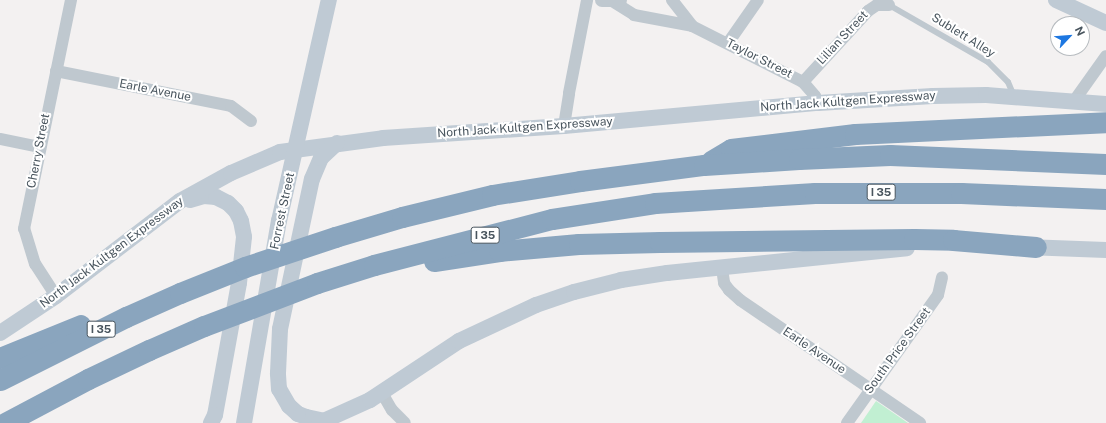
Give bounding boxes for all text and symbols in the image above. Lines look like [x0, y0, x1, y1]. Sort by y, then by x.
street label: Lilian Street [815, 8, 871, 68]
street label: Sublett Alley [929, 11, 997, 61]
north arrow [1050, 16, 1090, 56]
text: N [1073, 25, 1087, 38]
street label: Taylor Street [724, 36, 794, 82]
street label: Earle Avenue [118, 77, 192, 105]
street label: North Jack Kultgen Expressway [760, 89, 936, 115]
street label: Cherry Street [25, 112, 53, 190]
street label: North Jack Kultgen Expressway [437, 115, 613, 141]
street label: Forrest Street [268, 171, 298, 251]
road number: I 35 [866, 183, 896, 201]
street label: North Jack Kultgen Expressway [38, 194, 186, 312]
road number: I 35 [470, 226, 500, 244]
street label: South Price Street [862, 305, 934, 397]
road number: I 35 [86, 320, 116, 338]
street label: Earle Avenue [780, 325, 848, 377]

